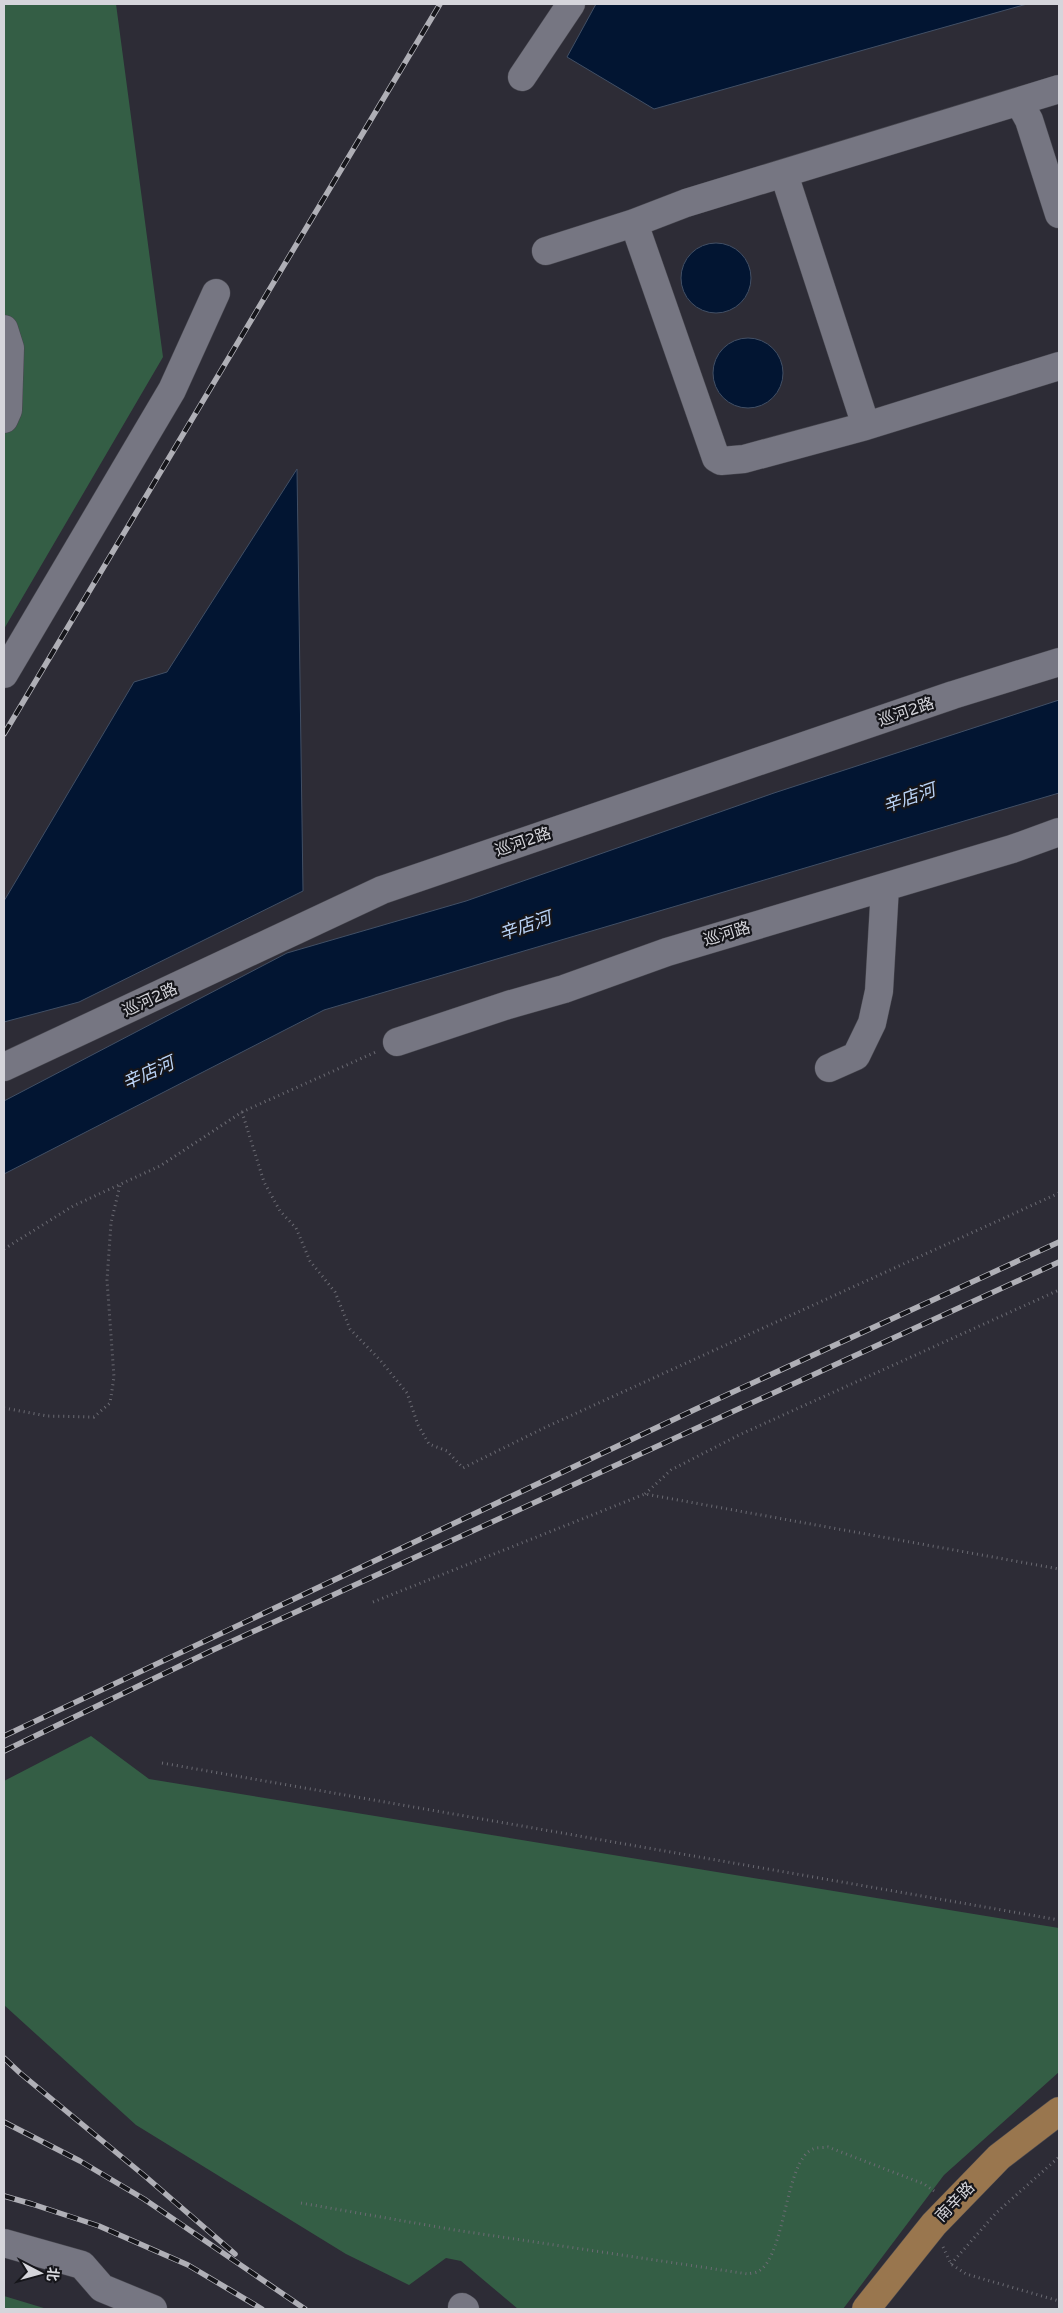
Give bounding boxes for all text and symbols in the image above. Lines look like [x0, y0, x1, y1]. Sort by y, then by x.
street label: 巡河2路 [875, 693, 937, 731]
water label: 辛店河 [880, 778, 941, 817]
street label: 巡河2路 [492, 823, 554, 861]
water label: 辛店河 [496, 906, 557, 945]
street label: 巡河路 [701, 917, 753, 951]
street label: 巡河2路 [119, 979, 181, 1021]
water label: 辛店河 [119, 1051, 180, 1094]
street label: 南辛路 [931, 2178, 979, 2226]
north arrow [15, 2248, 65, 2298]
text: 北 [43, 2266, 62, 2282]

